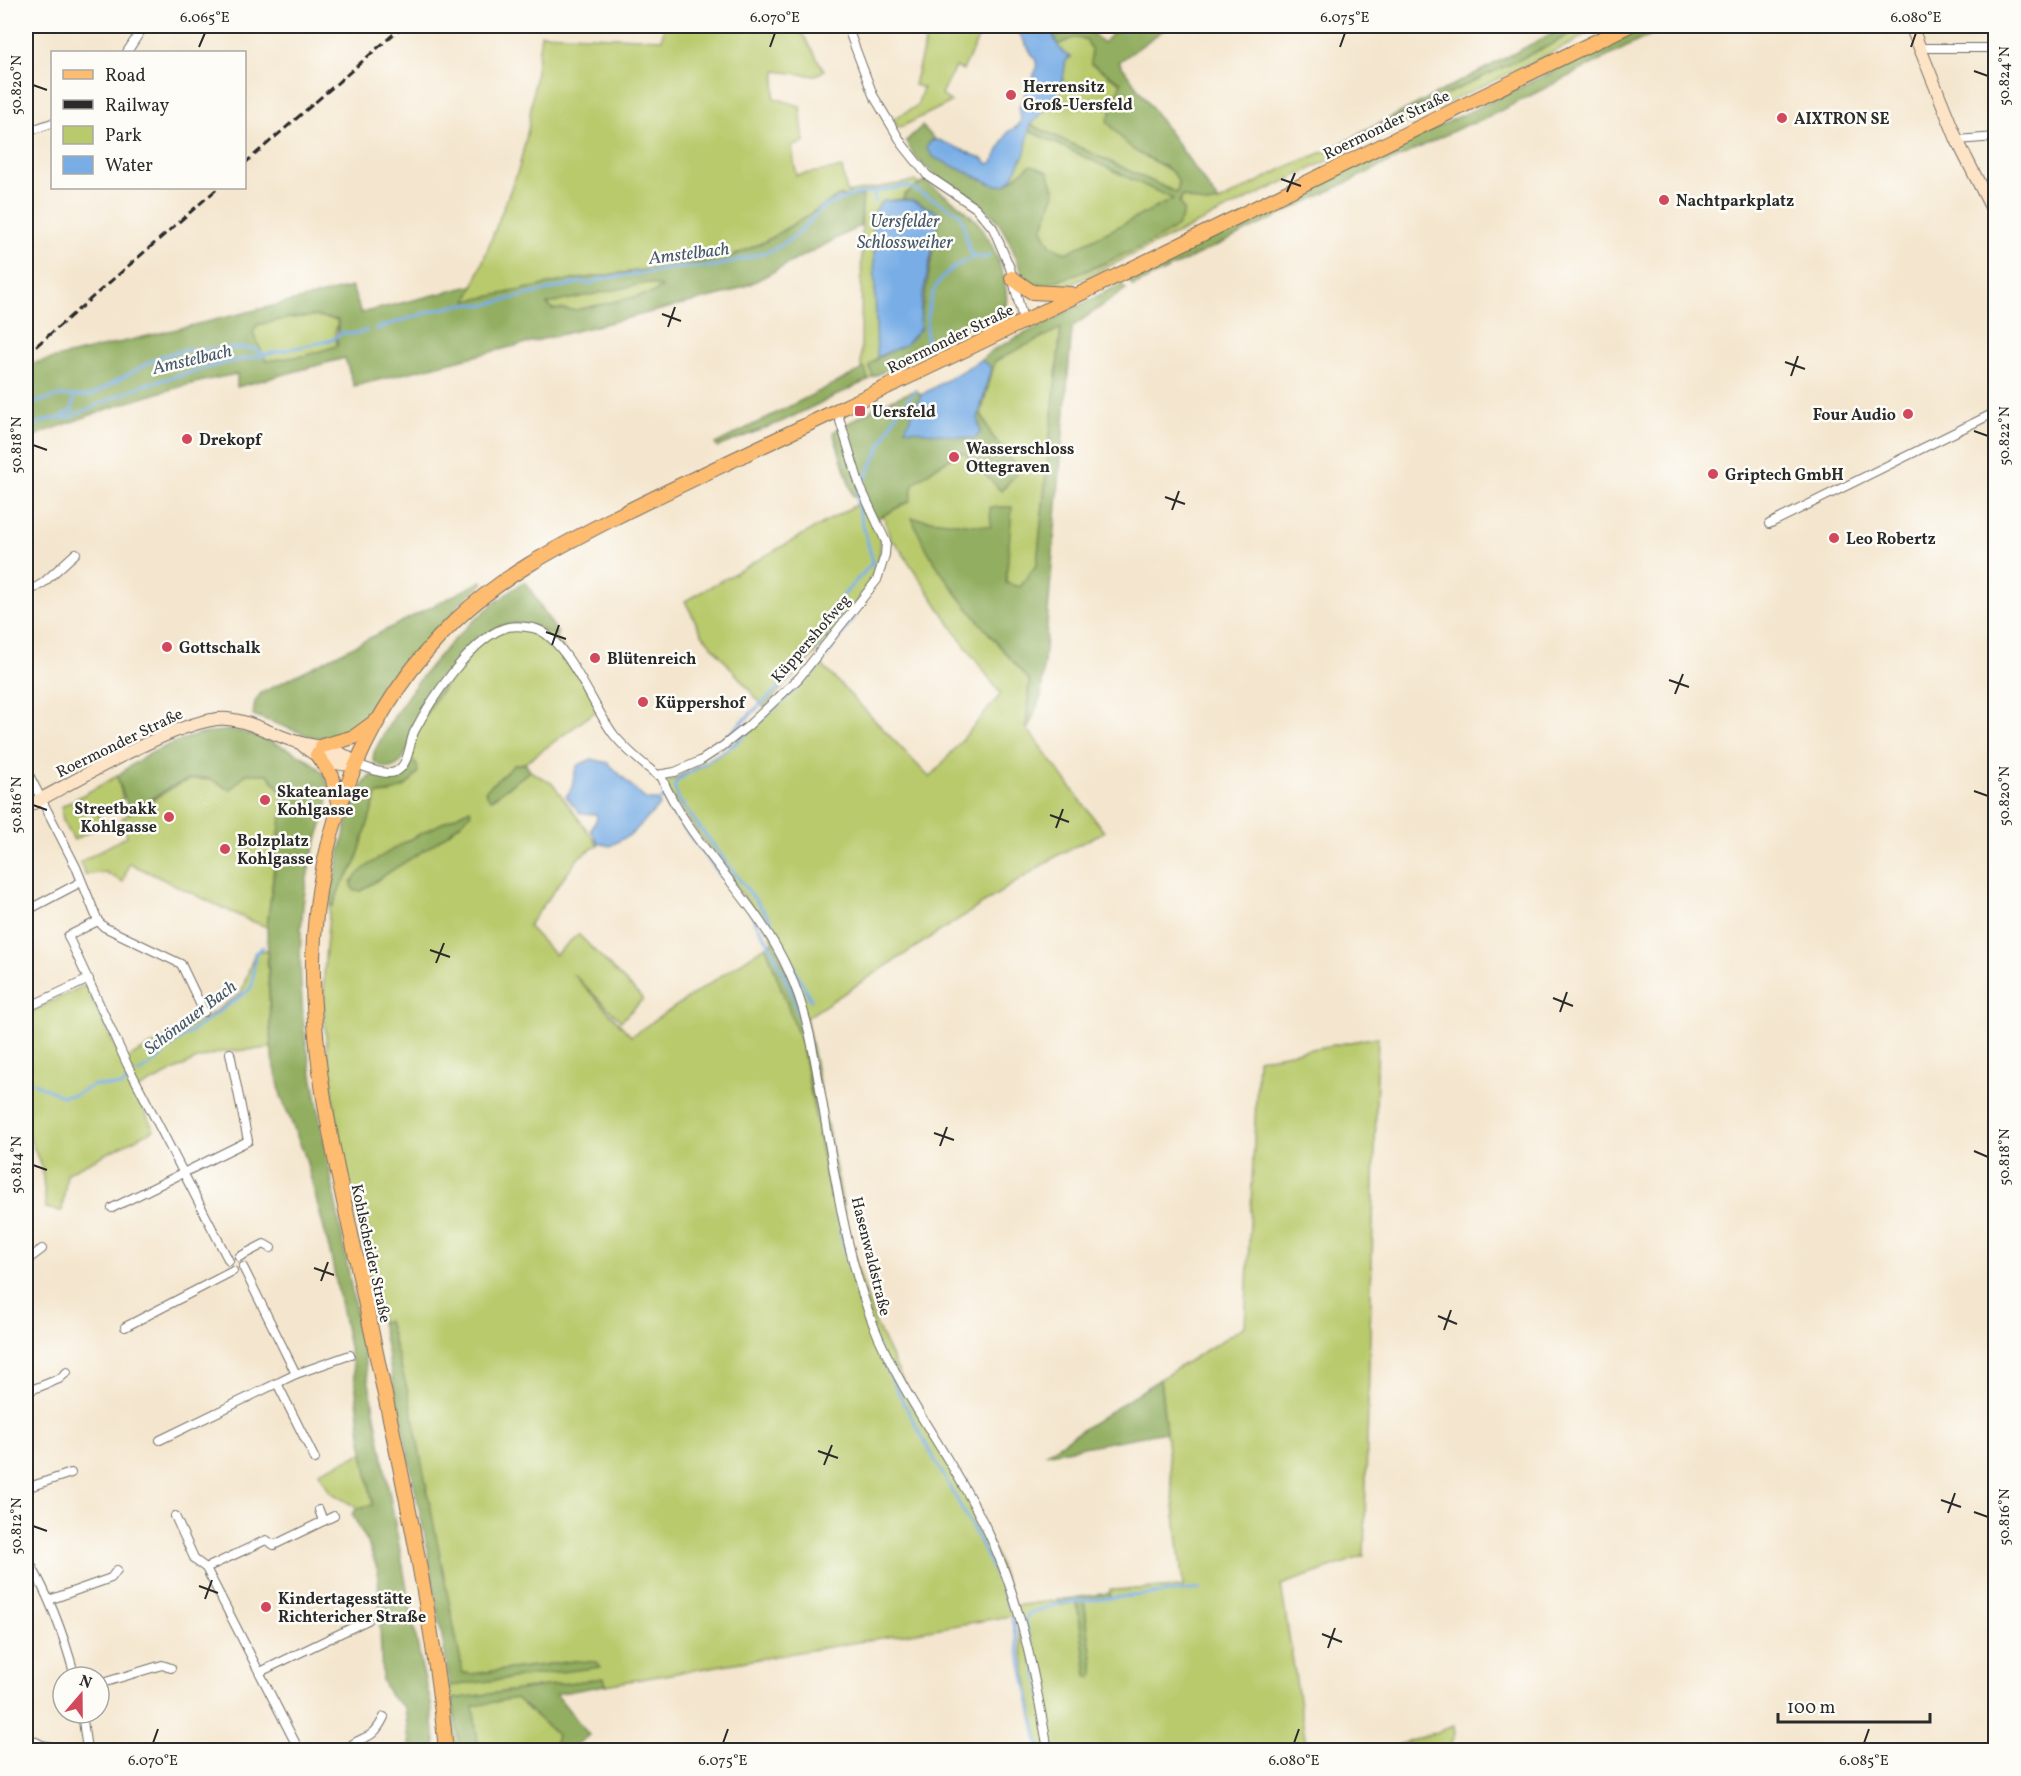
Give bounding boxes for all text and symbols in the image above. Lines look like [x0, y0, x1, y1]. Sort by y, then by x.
text: 6.065°E [180, 8, 230, 29]
text: 6.070°E [750, 8, 800, 29]
text: 6.075°E [1320, 8, 1370, 29]
text: 6.080°E [1890, 8, 1942, 29]
text: 50.824°N [1995, 46, 2016, 106]
legend [51, 51, 246, 189]
text: 50.820°N [7, 55, 28, 115]
text: Road [105, 64, 146, 89]
place label: Herrensitz Groß-Uersfeld [1023, 77, 1133, 117]
street label: Roermonder Straße [1320, 86, 1454, 166]
marker: Herrensitz Groß-Uersfeld [1004, 88, 1018, 102]
text: Railway [105, 94, 169, 119]
place label: AIXTRON SE [1794, 109, 1890, 131]
marker: AIXTRON SE [1775, 111, 1789, 125]
text: Park [105, 124, 142, 149]
text: Water [105, 154, 153, 179]
place label: Nachtparkplatz [1676, 191, 1794, 213]
marker: Nachtparkplatz [1657, 193, 1671, 207]
water label: Uersfelder Schlossweiher [857, 210, 953, 256]
water label: Amstelbach [646, 237, 731, 272]
street label: Roermonder Straße [884, 300, 1018, 380]
water label: Amstelbach [149, 339, 235, 382]
place label: Uersfeld [872, 402, 936, 424]
marker: Uersfeld [853, 404, 867, 418]
place label: Four Audio [1813, 405, 1896, 427]
text: 50.822°N [1995, 406, 2016, 466]
marker: Four Audio [1901, 407, 1915, 421]
text: 50.818°N [7, 416, 28, 474]
place label: Drekopf [199, 430, 263, 452]
marker: Drekopf [180, 432, 194, 446]
place label: Wasserschloss Ottegraven [966, 439, 1074, 479]
marker: Wasserschloss Ottegraven [947, 450, 961, 464]
place label: Griptech GmbH [1725, 465, 1844, 487]
marker: Griptech GmbH [1706, 467, 1720, 481]
place label: Leo Robertz [1846, 529, 1936, 551]
marker: Leo Robertz [1827, 531, 1841, 545]
street label: Küppershofweg [767, 590, 856, 688]
place label: Gottschalk [179, 638, 261, 660]
marker: Gottschalk [160, 640, 174, 654]
place label: Blütenreich [607, 649, 696, 671]
marker: Blütenreich [588, 651, 602, 665]
place label: Küppershof [655, 693, 747, 715]
marker: Küppershof [636, 695, 650, 709]
street label: Roermonder Straße [53, 704, 187, 784]
text: 50.820°N [1995, 766, 2016, 826]
text: 50.816°N [7, 776, 28, 834]
place label: Skateanlage Kohlgasse [277, 782, 369, 822]
marker: Skateanlage Kohlgasse [258, 793, 272, 807]
place label: Streetbakk Kohlgasse [74, 799, 157, 839]
marker: Streetbakk Kohlgasse [162, 810, 176, 824]
place label: Bolzplatz Kohlgasse [237, 831, 313, 871]
marker: Bolzplatz Kohlgasse [218, 842, 232, 856]
water label: Schönauer Bach [139, 975, 242, 1061]
text: 50.818°N [1995, 1128, 2016, 1186]
text: 50.814°N [7, 1136, 28, 1194]
street label: Kohlscheider Straße [345, 1182, 395, 1325]
street label: Hasenwaldstraße [845, 1195, 895, 1318]
text: 50.816°N [1995, 1488, 2016, 1546]
text: 50.812°N [7, 1497, 28, 1555]
place label: Kindertagesstätte Richtericher Straße [278, 1589, 426, 1629]
marker: Kindertagesstätte Richtericher Straße [259, 1600, 273, 1614]
north arrow [51, 1665, 111, 1725]
text: N [76, 1670, 95, 1695]
scale bar [1778, 1686, 1930, 1724]
text: 100 m [1787, 1696, 1836, 1721]
text: 6.070°E [128, 1751, 178, 1772]
text: 6.075°E [698, 1751, 748, 1772]
text: 6.080°E [1268, 1751, 1320, 1772]
text: 6.085°E [1839, 1751, 1889, 1772]

